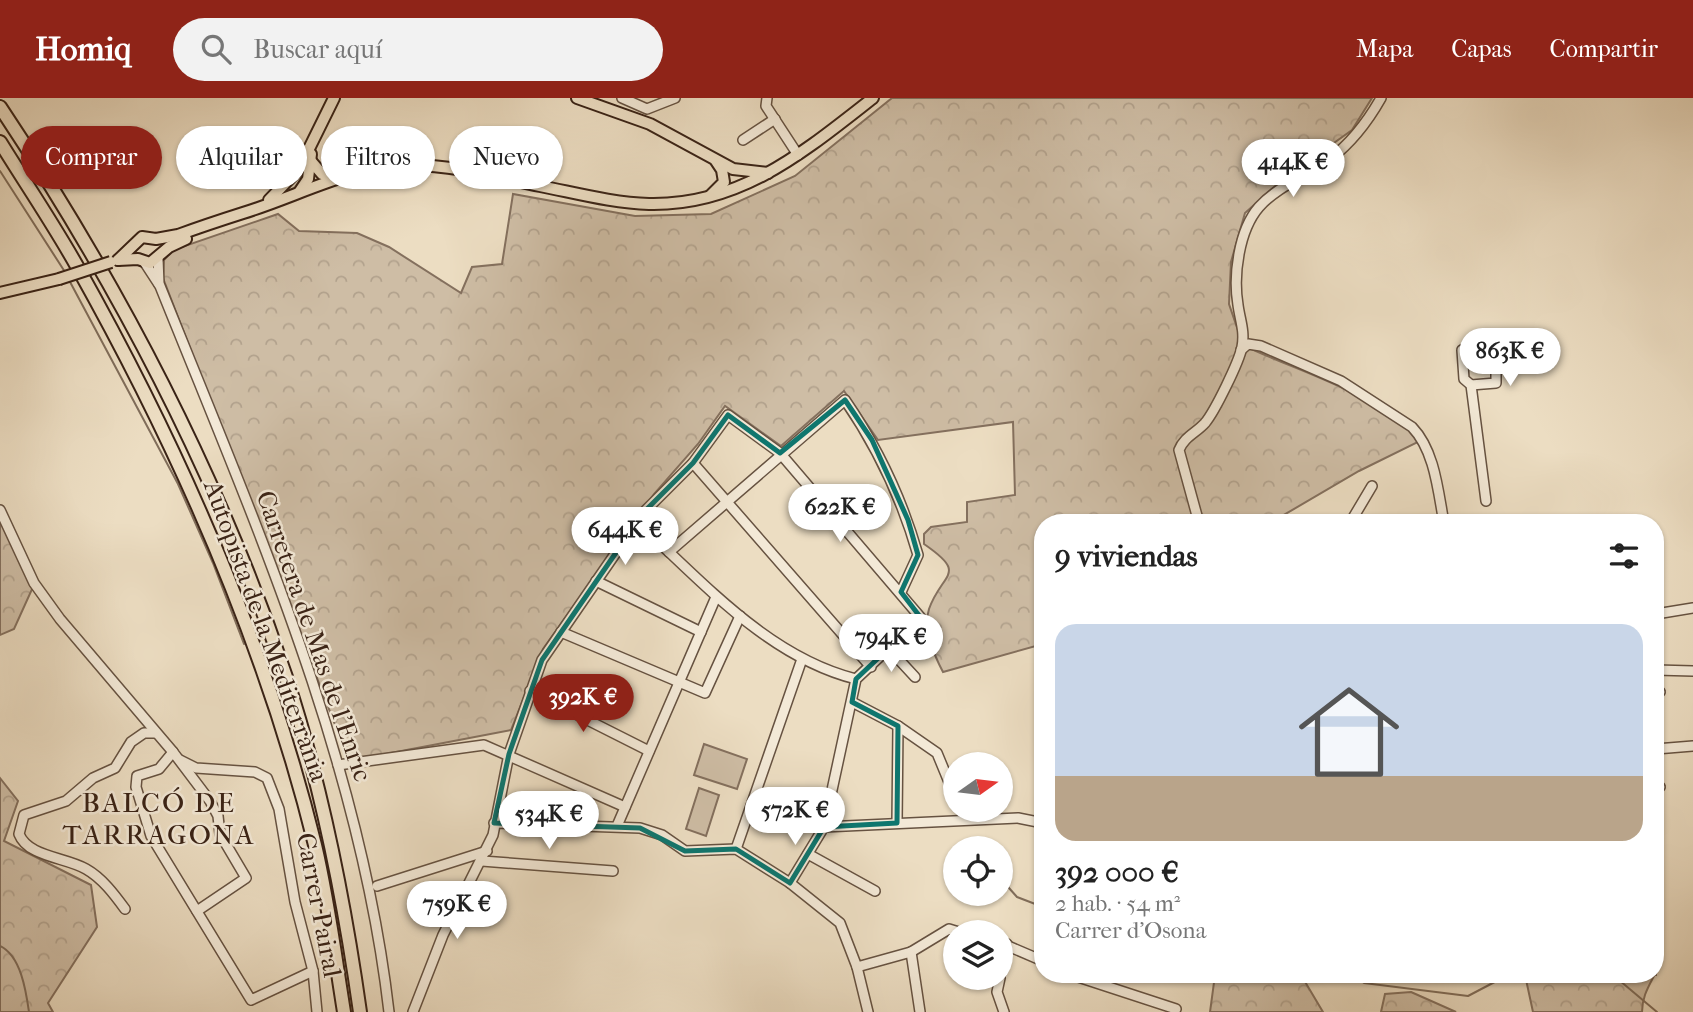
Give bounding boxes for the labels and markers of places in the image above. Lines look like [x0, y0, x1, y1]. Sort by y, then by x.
pin: 414K € [1236, 140, 1350, 199]
pin: 863K € [1453, 328, 1567, 388]
pin: 622K € [783, 484, 897, 544]
pin: 644K € [568, 508, 682, 567]
pin: 794K € [834, 614, 948, 674]
pin: 392K € [526, 674, 640, 734]
pin: 572K € [738, 788, 852, 847]
pin: 534K € [492, 792, 606, 851]
pin: 759K € [400, 882, 514, 941]

